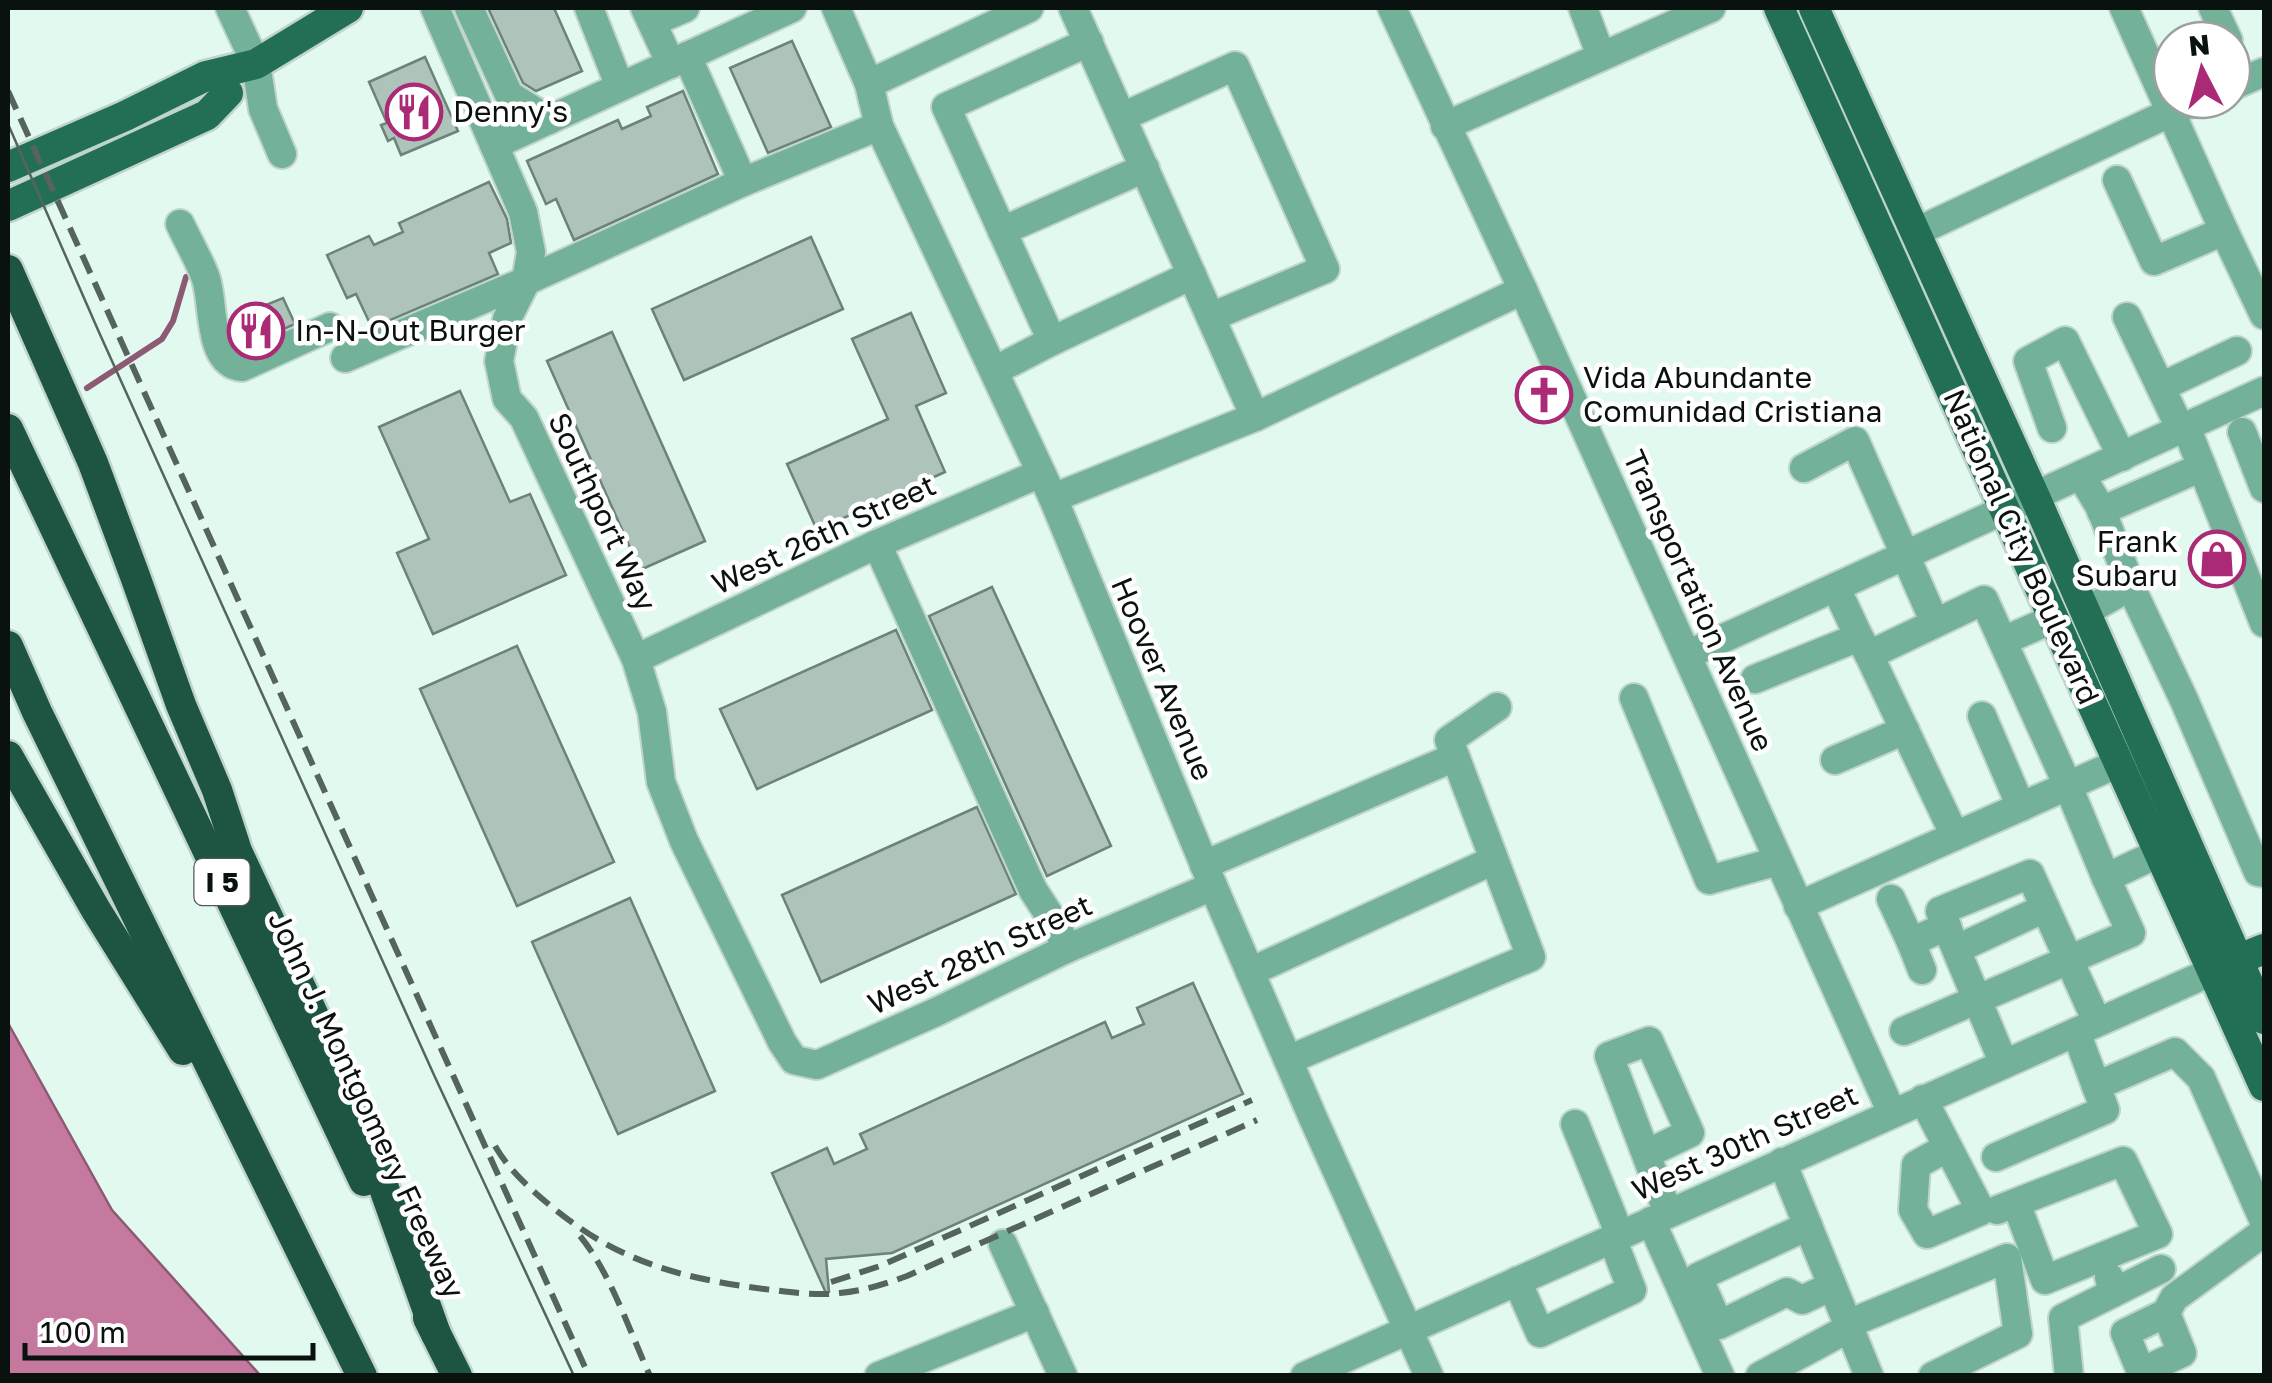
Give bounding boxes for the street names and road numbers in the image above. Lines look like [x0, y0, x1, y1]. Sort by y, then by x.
street label: National City Boulevard [1936, 384, 2108, 709]
street label: Southport Way [541, 407, 665, 617]
street label: Transportation Avenue [1616, 444, 1782, 757]
street label: West 26th Street [706, 466, 941, 602]
street label: Hoover Avenue [1104, 572, 1222, 785]
road number: I 5 [194, 859, 250, 905]
street label: West 28th Street [862, 886, 1097, 1022]
street label: John J. Montgomery Freeway [261, 905, 473, 1304]
street label: West 30th Street [1626, 1076, 1863, 1208]

